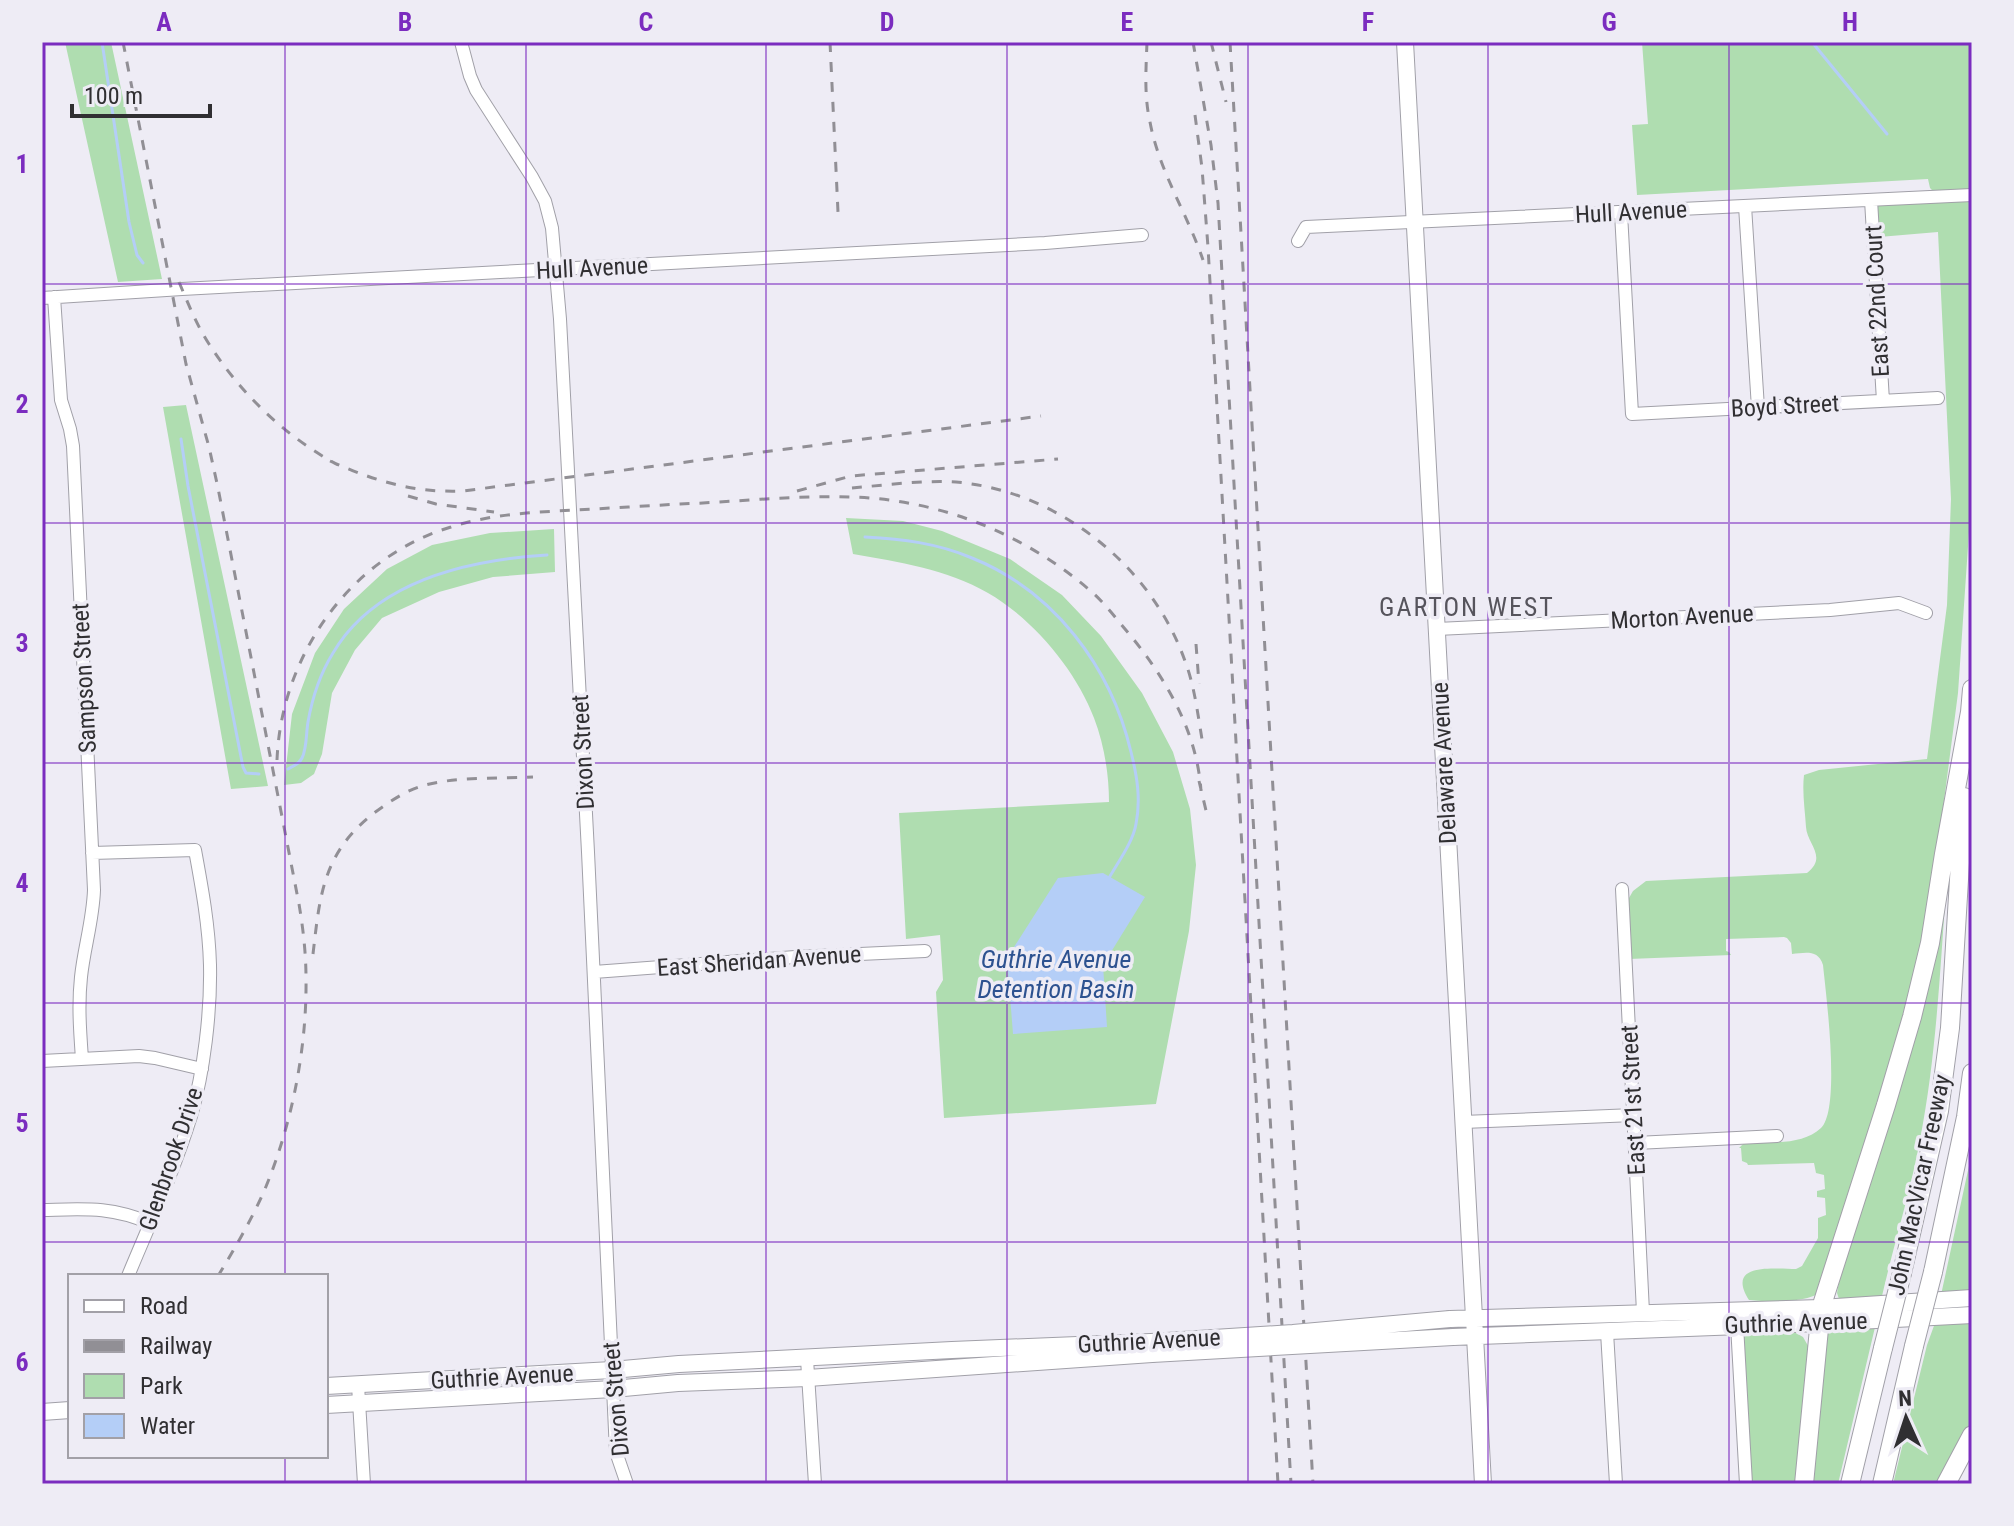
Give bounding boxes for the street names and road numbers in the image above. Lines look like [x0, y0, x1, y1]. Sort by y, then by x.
street label: Hull Avenue [1574, 195, 1688, 229]
street label: East 22nd Court [1859, 224, 1895, 378]
street label: Hull Avenue [535, 251, 649, 285]
street label: Boyd Street [1730, 389, 1840, 423]
street label: Morton Avenue [1610, 599, 1754, 635]
street label: Sampson Street [66, 602, 102, 754]
street label: Delaware Avenue [1426, 681, 1462, 845]
street label: Dixon Street [566, 694, 600, 810]
street label: East Sheridan Avenue [656, 940, 862, 982]
street label: East 21st Street [1615, 1024, 1651, 1176]
street label: John MacVicar Freeway [1882, 1072, 1956, 1298]
street label: Glenbrook Drive [133, 1084, 209, 1234]
street label: Guthrie Avenue [1724, 1307, 1868, 1339]
street label: Guthrie Avenue [1077, 1323, 1221, 1359]
street label: Dixon Street [597, 1341, 635, 1457]
street label: Guthrie Avenue [430, 1359, 574, 1395]

